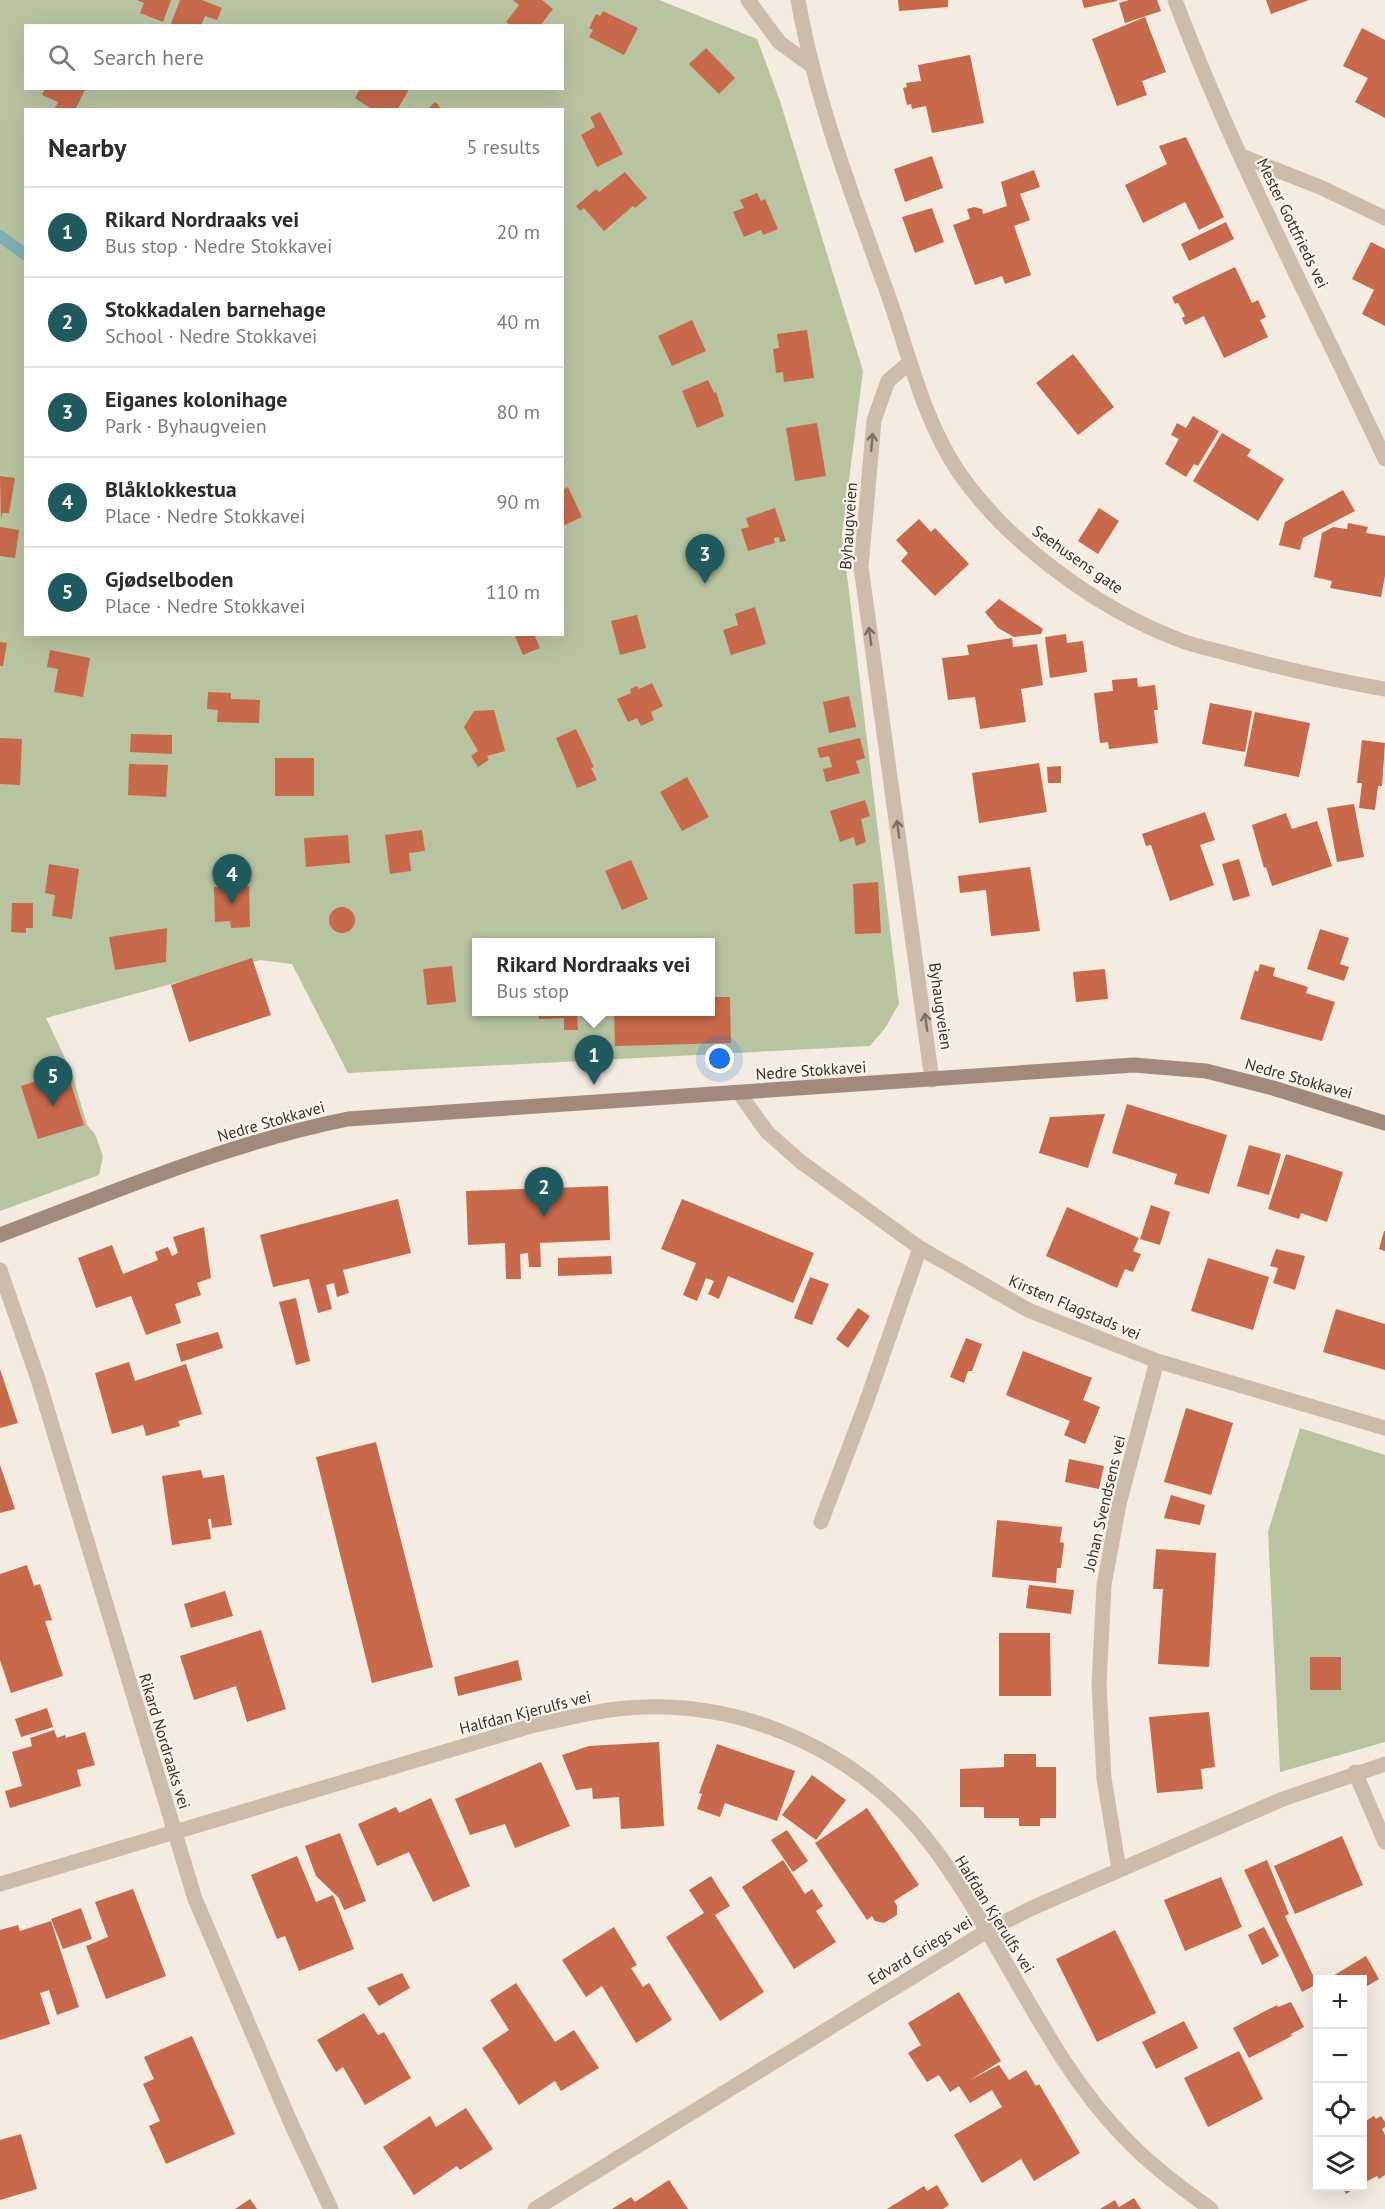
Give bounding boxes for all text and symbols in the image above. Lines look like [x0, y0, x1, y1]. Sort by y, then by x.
search box [24, 24, 564, 90]
icon: search [45, 41, 78, 74]
text: Search here [93, 43, 204, 71]
text: Nearby [48, 131, 126, 164]
text: 5 results [467, 134, 540, 160]
street label: Mester Gottfrieds vei [1253, 155, 1333, 291]
text: Rikard Nordraaks vei [105, 205, 299, 233]
text: 1 [62, 219, 73, 245]
text: 20 m [497, 219, 540, 245]
text: Bus stop · Nedre Stokkavei [105, 233, 332, 259]
text: Stokkadalen barnehage [105, 295, 326, 323]
text: 2 [62, 309, 73, 335]
text: 40 m [497, 309, 540, 335]
text: School · Nedre Stokkavei [105, 323, 317, 349]
text: Eiganes kolonihage [105, 385, 288, 413]
text: 3 [62, 399, 73, 425]
text: 80 m [497, 399, 540, 425]
text: Park · Byhaugveien [105, 413, 267, 439]
one-way arrow [867, 432, 878, 452]
text: Blåklokkestua [105, 475, 237, 503]
street label: Byhaugveien [835, 482, 861, 570]
text: 4 [62, 489, 73, 515]
text: 90 m [497, 489, 540, 515]
text: Place · Nedre Stokkavei [105, 503, 305, 529]
street label: Seehusens gate [1029, 520, 1127, 598]
pin: 3 [686, 534, 724, 584]
text: Gjødselboden [105, 565, 234, 593]
text: 5 [62, 579, 73, 605]
text: 110 m [486, 579, 540, 605]
text: Place · Nedre Stokkavei [105, 593, 305, 619]
one-way arrow [865, 626, 876, 646]
one-way arrow [893, 819, 904, 839]
pin: 4 [212, 854, 252, 904]
popup [472, 938, 715, 1016]
text: Rikard Nordraaks vei [496, 950, 691, 978]
street label: Byhaugveien [925, 961, 957, 1051]
text: Bus stop [496, 978, 569, 1004]
one-way arrow [920, 1012, 931, 1032]
pin: 1 [574, 1036, 614, 1085]
your location [705, 1044, 734, 1073]
street label: Nedre Stokkavei [1243, 1053, 1355, 1103]
pin: 5 [34, 1056, 72, 1106]
street label: Nedre Stokkavei [755, 1056, 867, 1084]
street label: Nedre Stokkavei [215, 1096, 327, 1146]
pin: 2 [524, 1168, 564, 1217]
street label: Kirsten Flagstads vei [1006, 1270, 1144, 1344]
street label: Johan Svendsens vei [1078, 1433, 1129, 1574]
street label: Rikard Nordraaks vei [135, 1671, 195, 1811]
street label: Halfdan Kjerulfs vei [457, 1686, 593, 1738]
street label: Halfdan Kjerulfs vei [951, 1852, 1039, 1976]
street label: Edvard Griegs vei [864, 1911, 976, 1989]
map controls [1313, 1975, 1367, 2191]
button: + [1313, 1975, 1367, 2029]
button: − [1313, 2029, 1367, 2083]
button: locate [1313, 2083, 1367, 2137]
button: layers [1313, 2137, 1367, 2191]

